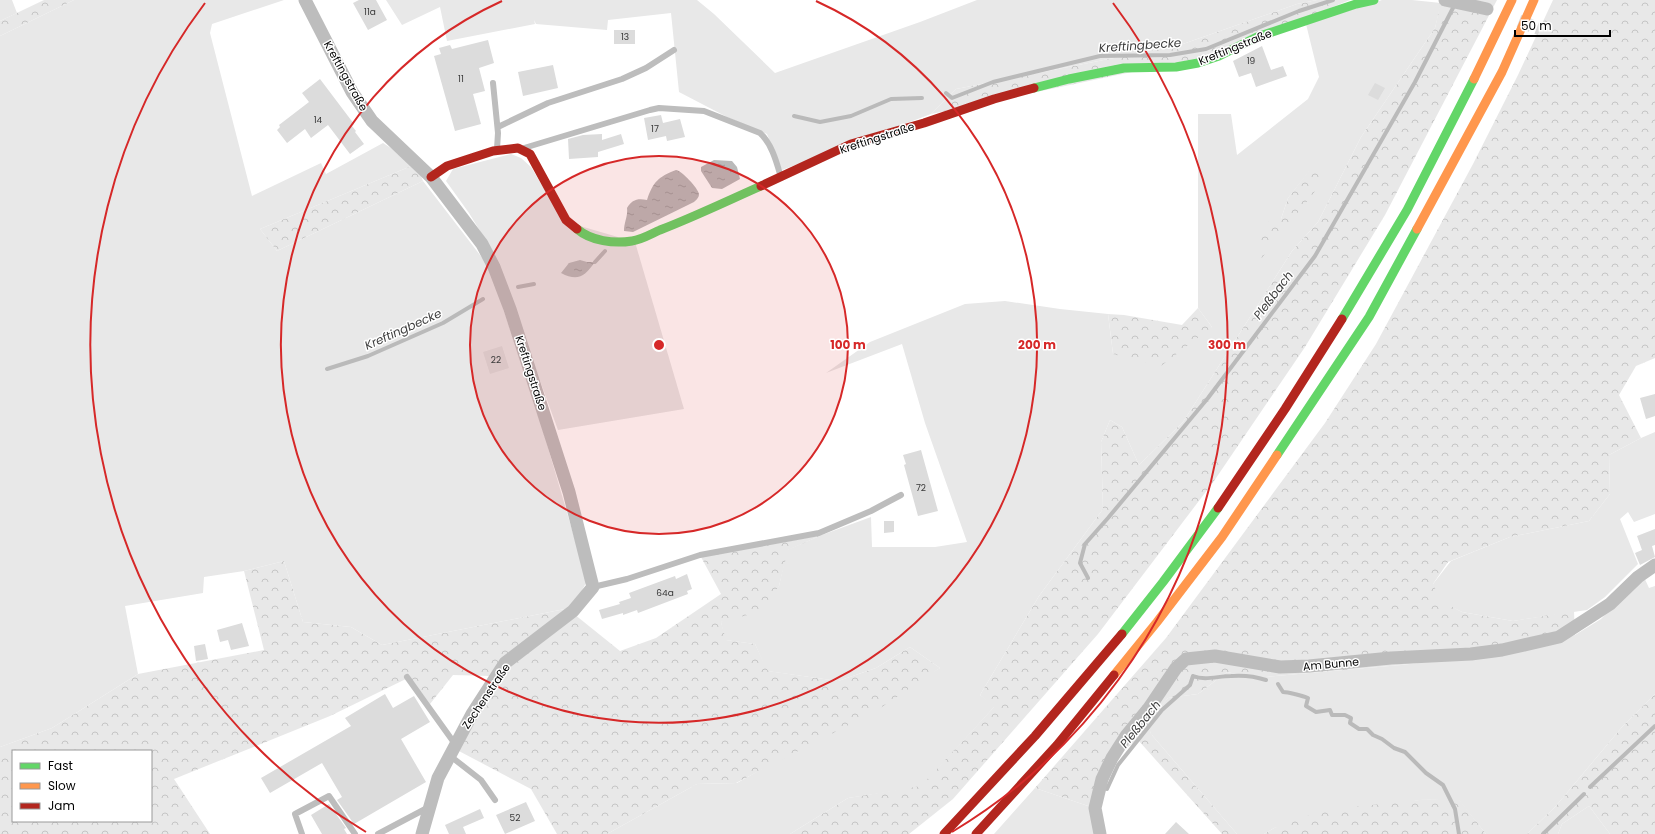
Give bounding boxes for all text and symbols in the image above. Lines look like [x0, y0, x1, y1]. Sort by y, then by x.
house number: 11a [364, 6, 376, 18]
scale bar [1515, 12, 1610, 38]
text: 50 m [1521, 17, 1552, 34]
street label: Kreftingstraße [1196, 25, 1274, 69]
house number: 13 [621, 31, 629, 43]
water label: Kreftingbecke [1098, 34, 1182, 56]
street label: Kreftingstraße [320, 38, 372, 114]
house number: 19 [1247, 55, 1256, 67]
house number: 11 [458, 73, 464, 85]
house number: 14 [314, 114, 323, 126]
street label: Kreftingstraße [837, 118, 917, 158]
house number: 17 [651, 123, 659, 135]
water label: Pleßbach [1249, 267, 1297, 323]
water label: Kreftingbecke [362, 304, 445, 354]
street label: Kreftingstraße [511, 333, 551, 413]
text: 100 m [830, 336, 866, 353]
text: 200 m [1018, 336, 1056, 353]
text: 300 m [1208, 336, 1246, 353]
centre of rings [652, 338, 666, 352]
house number: 22 [491, 354, 501, 366]
house number: 72 [916, 482, 926, 494]
house number: 64a [656, 587, 674, 599]
street label: Am Bunne [1302, 654, 1360, 674]
street label: Zechenstraße [458, 660, 514, 732]
water label: Pleßbach [1116, 697, 1164, 751]
legend [12, 750, 152, 822]
text: Fast [48, 757, 73, 774]
text: Slow [48, 777, 76, 794]
text: Jam [48, 797, 75, 814]
house number: 52 [510, 812, 520, 824]

